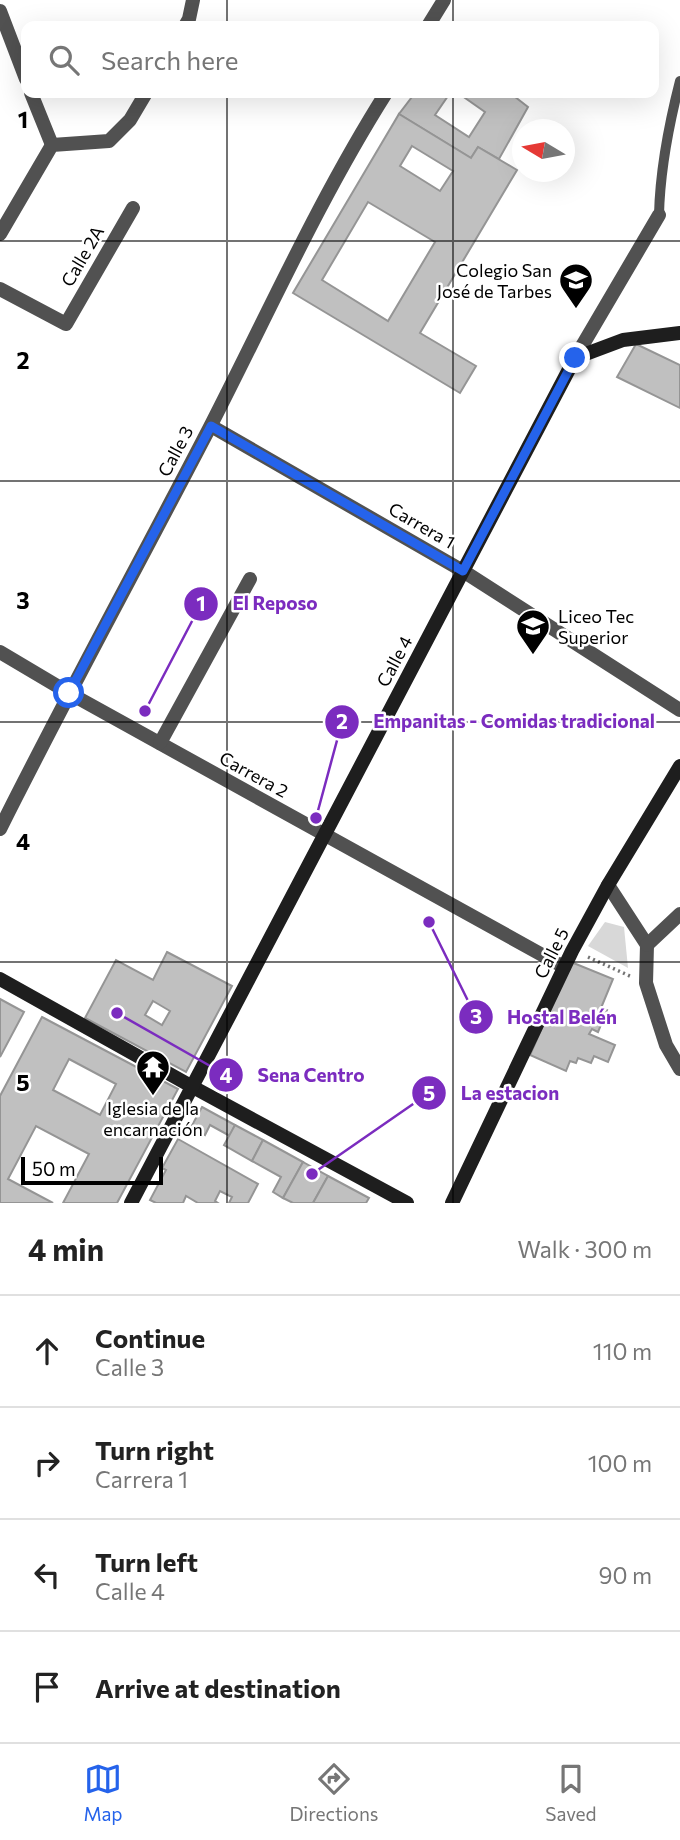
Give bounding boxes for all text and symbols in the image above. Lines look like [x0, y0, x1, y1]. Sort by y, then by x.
search box [21, 21, 659, 98]
icon: search [45, 41, 83, 79]
text: Search here [101, 44, 239, 75]
text: 1 [18, 105, 28, 133]
north arrow [512, 119, 575, 182]
street label: Calle 2A [56, 222, 108, 290]
place label: Colegio San José de Tarbes [437, 259, 552, 302]
school or university icon: Colegio San José de Tarbes [557, 261, 595, 310]
route end [559, 342, 590, 373]
text: 2 [16, 346, 30, 374]
street label: Calle 3 [153, 422, 197, 480]
street label: Carrera 1 [385, 497, 459, 553]
callout: El Reposo [183, 584, 331, 624]
text: 3 [16, 586, 30, 614]
text: 1 [196, 590, 206, 615]
text: El Reposo [232, 591, 318, 614]
place label: Liceo Tec Superior [558, 605, 634, 648]
school or university icon: Liceo Tec Superior [514, 607, 552, 656]
street label: Calle 4 [371, 632, 417, 690]
route start [53, 677, 84, 708]
callout: Empanitas - Comidas tradicional [324, 702, 669, 742]
text: 2 [336, 708, 348, 733]
text: Empanitas - Comidas tradicional [373, 709, 655, 732]
street label: Carrera 2 [216, 746, 292, 802]
text: 4 [16, 827, 30, 855]
street label: Calle 5 [529, 924, 573, 982]
callout: Hostal Belén [458, 997, 631, 1037]
text: 3 [470, 1003, 482, 1028]
text: Hostal Belén [507, 1005, 617, 1028]
temple icon: Iglesia de la encarnación [134, 1048, 172, 1097]
callout: Sena Centro [208, 1055, 378, 1095]
text: 4 [220, 1062, 233, 1087]
text: Sena Centro [258, 1063, 364, 1086]
text: 5 [16, 1068, 30, 1096]
callout: La estacion [412, 1073, 573, 1113]
text: 5 [423, 1080, 435, 1105]
text: La estacion [461, 1081, 559, 1104]
place label: Iglesia de la encarnación [103, 1097, 203, 1140]
scale bar [21, 1154, 163, 1186]
text: 50 m [32, 1157, 76, 1180]
text: 4 min [28, 1230, 104, 1267]
text: Walk · 300 m [518, 1235, 652, 1263]
text: Continue [95, 1322, 205, 1353]
icon: ahead [28, 1332, 66, 1370]
text: 110 m [593, 1337, 652, 1365]
text: Calle 3 [95, 1353, 164, 1381]
text: Turn right [95, 1434, 214, 1465]
icon: right [28, 1444, 66, 1482]
text: 100 m [588, 1449, 652, 1477]
text: Carrera 1 [95, 1465, 188, 1493]
text: Turn left [95, 1546, 198, 1577]
icon: left [28, 1556, 66, 1594]
text: 90 m [599, 1561, 652, 1589]
text: Calle 4 [95, 1577, 165, 1605]
icon: arrive [28, 1668, 66, 1706]
text: Arrive at destination [95, 1672, 341, 1703]
tab: Map [83, 1760, 123, 1825]
tab: Directions [289, 1760, 379, 1825]
tab: Saved [545, 1760, 597, 1825]

